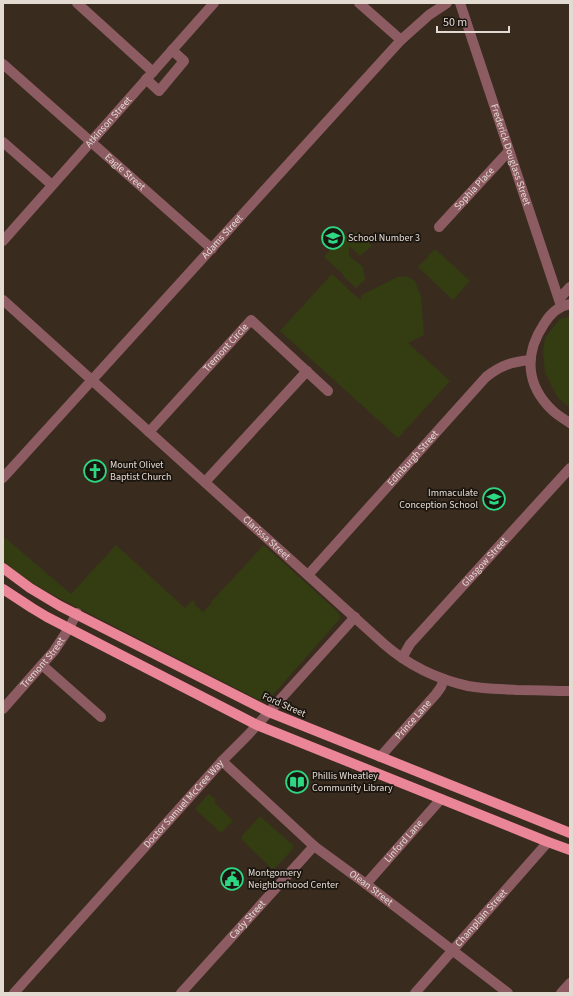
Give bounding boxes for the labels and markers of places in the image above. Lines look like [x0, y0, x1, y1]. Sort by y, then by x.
school or university icon: School Number 3 [320, 225, 346, 251]
place label: School Number 3 [348, 231, 420, 245]
church icon: Mount Olivet Baptist Church [82, 458, 108, 484]
place label: Mount Olivet Baptist Church [110, 458, 171, 484]
place label: Immaculate Conception School [399, 486, 478, 512]
school or university icon: Immaculate Conception School [481, 486, 507, 512]
library icon: Phillis Wheatley Community Library [284, 769, 310, 795]
place label: Phillis Wheatley Community Library [312, 769, 393, 795]
public building icon: Montgomery Neighborhood Center [219, 866, 245, 892]
place label: Montgomery Neighborhood Center [248, 866, 339, 892]

